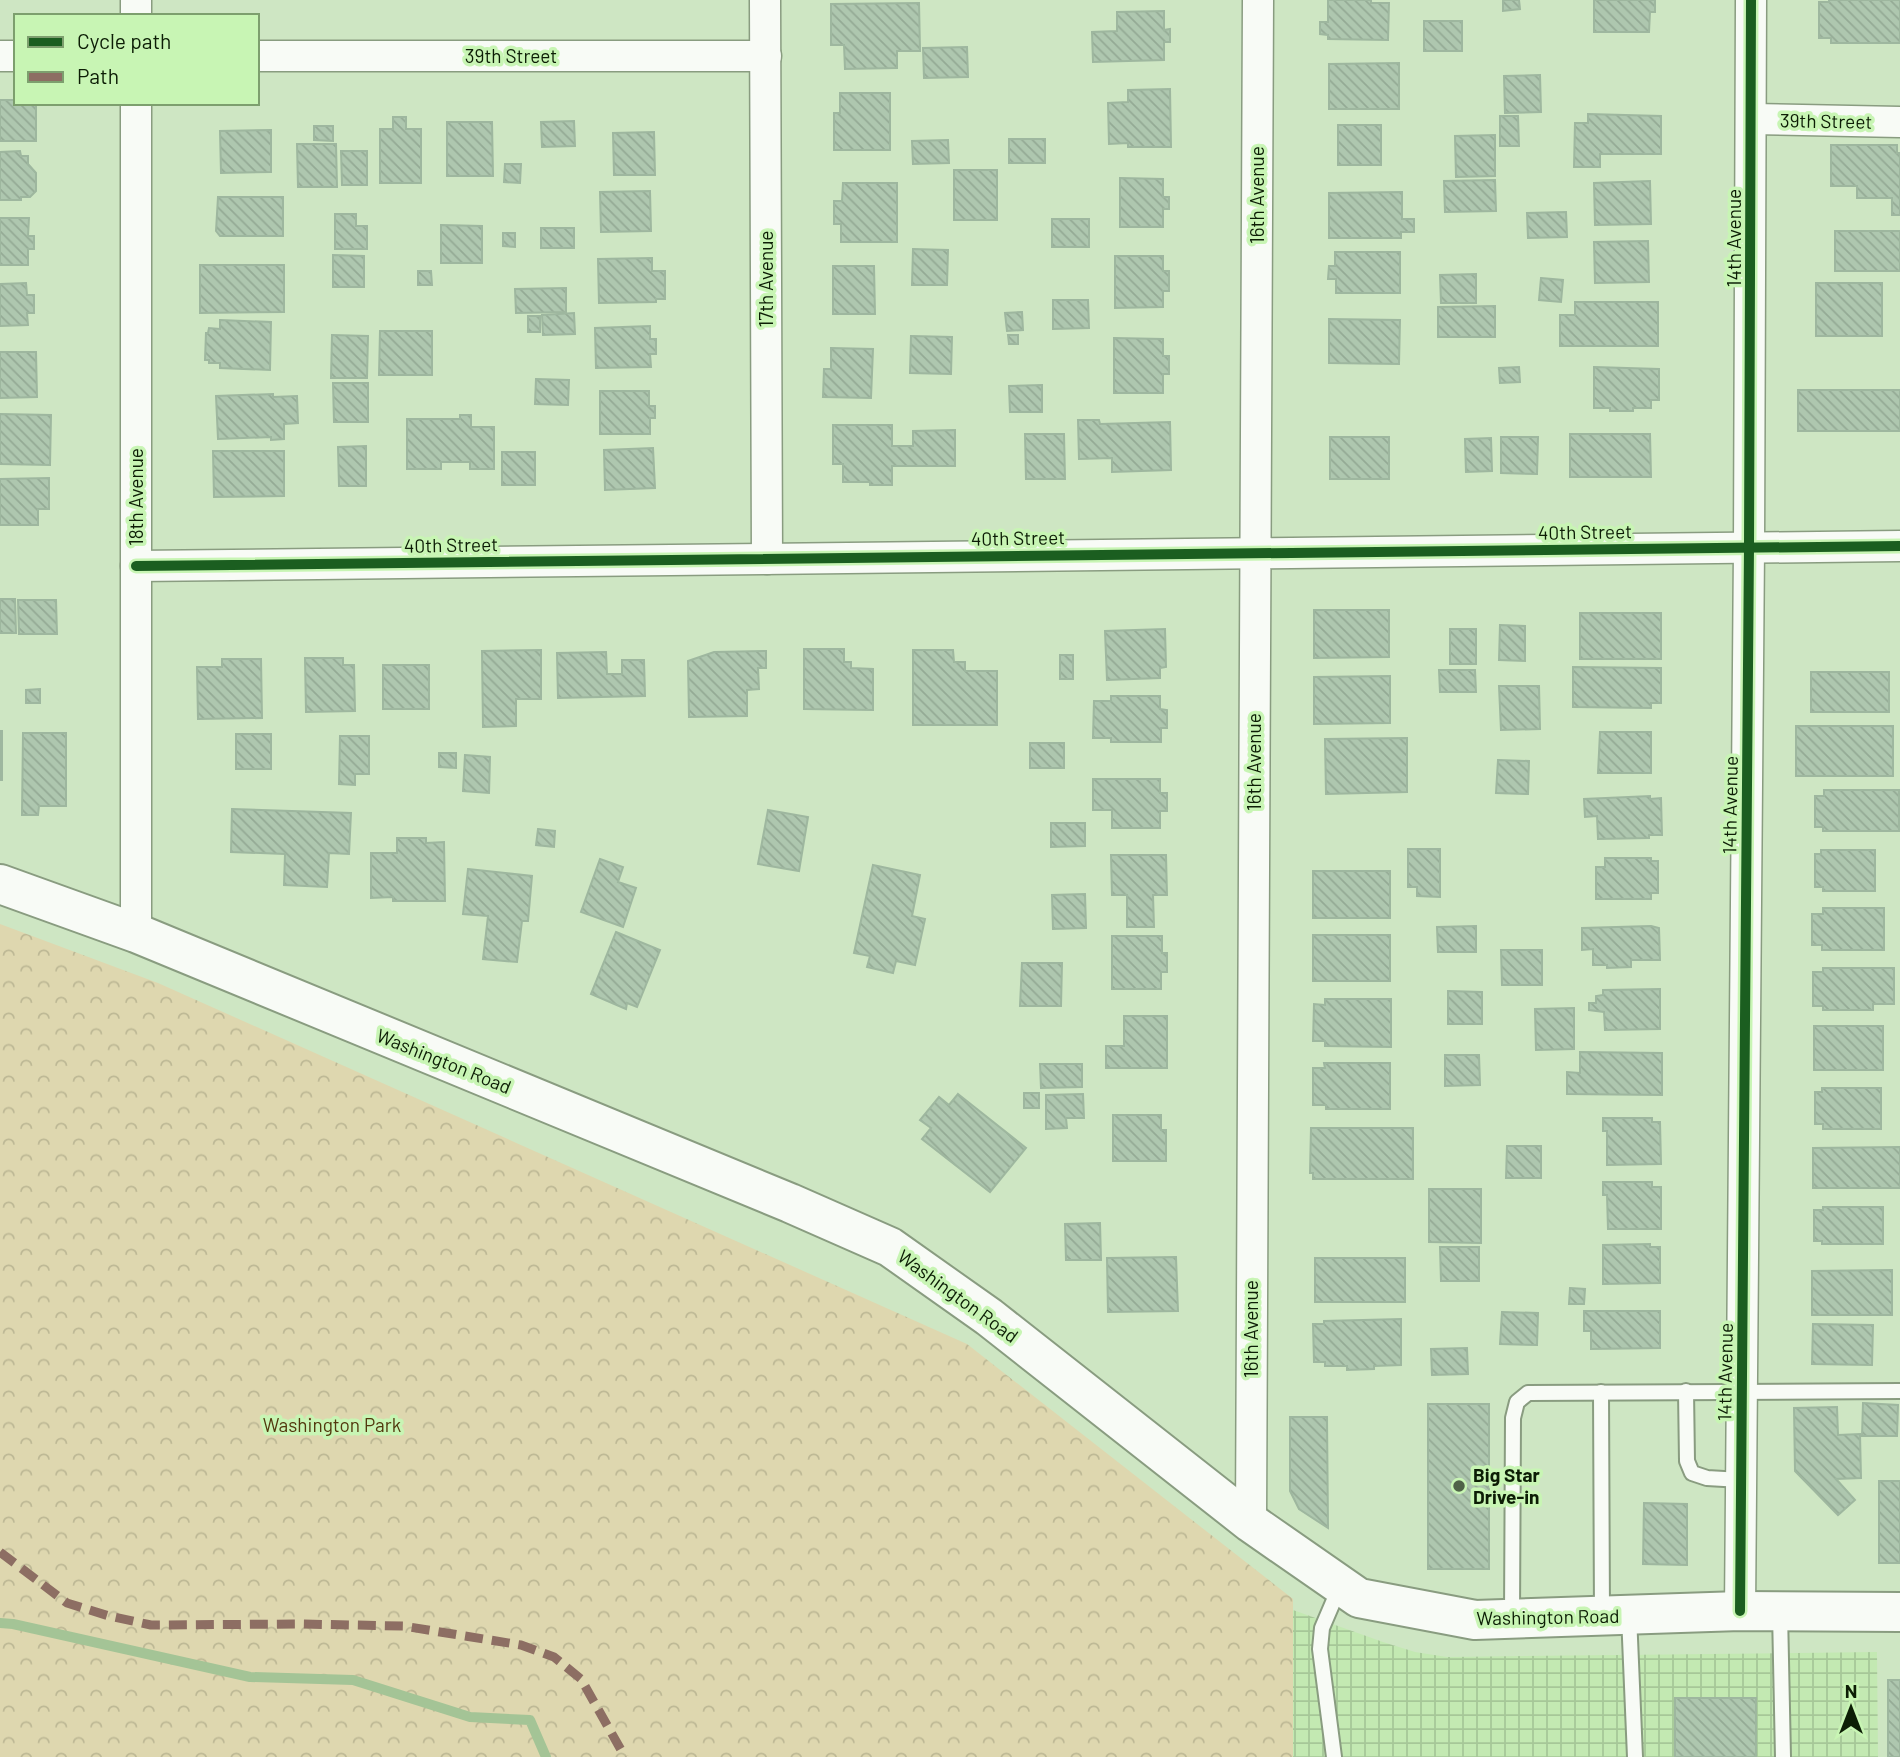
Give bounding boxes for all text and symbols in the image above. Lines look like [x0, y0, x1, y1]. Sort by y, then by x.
legend [14, 14, 259, 105]
text: Cycle path [77, 28, 171, 53]
street label: 39th Street [465, 44, 557, 67]
text: Path [77, 63, 119, 88]
street label: 39th Street [1780, 108, 1872, 133]
street label: 16th Avenue [1245, 146, 1268, 244]
street label: 14th Avenue [1722, 189, 1745, 287]
street label: 17th Avenue [754, 231, 777, 327]
street label: 18th Avenue [124, 448, 147, 546]
street label: 40th Street [1538, 519, 1632, 544]
street label: 40th Street [971, 525, 1065, 550]
street label: 40th Street [404, 532, 498, 557]
street label: 16th Avenue [1242, 713, 1265, 811]
street label: 14th Avenue [1717, 756, 1742, 854]
street label: Washington Road [374, 1023, 515, 1098]
street label: Washington Road [894, 1244, 1023, 1347]
street label: 16th Avenue [1239, 1280, 1262, 1378]
street label: 14th Avenue [1712, 1323, 1737, 1421]
park label: Washington Park [263, 1413, 401, 1436]
place label: Big Star Drive-in [1473, 1463, 1541, 1508]
marker: Big Star Drive-in [1451, 1478, 1467, 1494]
street label: Washington Road [1476, 1604, 1620, 1629]
north arrow [1816, 1673, 1886, 1743]
text: N [1845, 1679, 1857, 1702]

